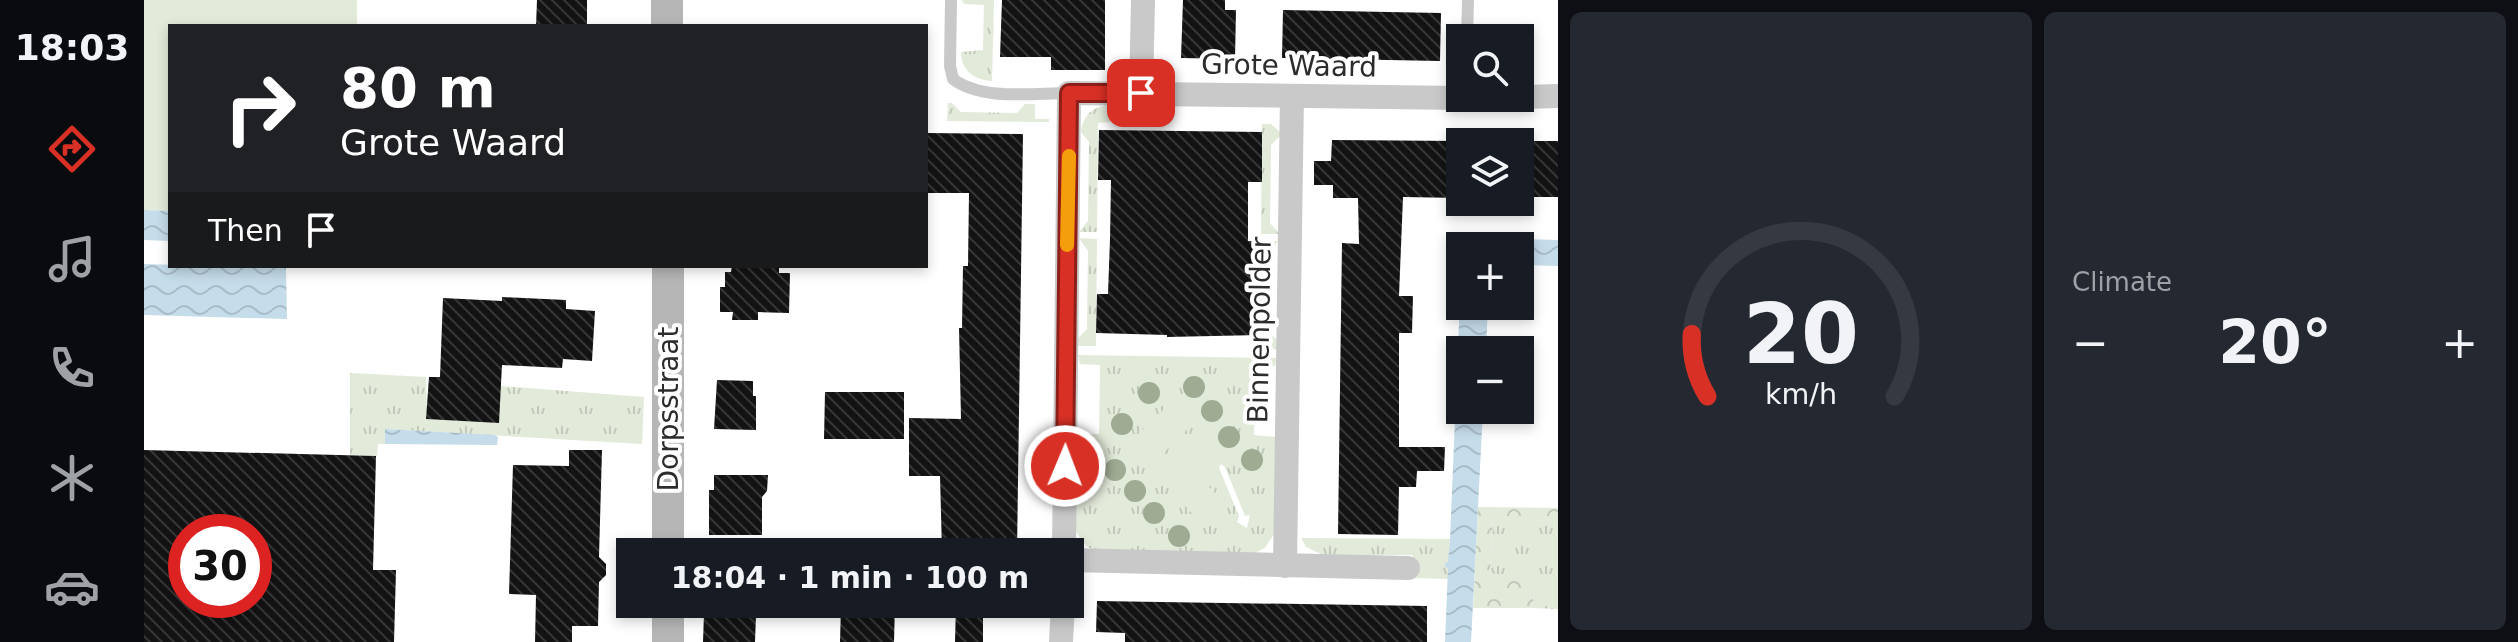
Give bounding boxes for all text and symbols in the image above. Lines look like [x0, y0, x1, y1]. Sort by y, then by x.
map controls [1446, 24, 1534, 424]
button: search [1446, 24, 1534, 112]
text: 18:03 [15, 27, 129, 68]
street label: Grote Waard [1201, 47, 1377, 84]
text: 80 m [340, 55, 496, 120]
icon: right [208, 56, 312, 160]
pin [1107, 59, 1175, 127]
icon: arrive [1119, 71, 1163, 115]
icon: directions [44, 121, 100, 177]
text: Grote Waard [340, 122, 566, 163]
button: layers [1446, 128, 1534, 216]
icon: arrive [299, 208, 343, 252]
text: Then [208, 213, 283, 248]
icon: music [44, 231, 100, 287]
button: + [1446, 232, 1534, 320]
street label: Binnenpolder [1241, 236, 1278, 424]
text: Climate [2072, 267, 2172, 297]
text: 20 [1743, 286, 1859, 383]
text: 20° [2218, 307, 2332, 377]
text: − [2072, 317, 2109, 368]
text: + [2441, 317, 2478, 368]
street label: Dorpsstraat [652, 327, 685, 491]
button: − [1446, 336, 1534, 424]
icon: phone [44, 340, 100, 396]
text: km/h [1765, 377, 1837, 411]
position arrow [1023, 424, 1107, 508]
icon: climate [44, 450, 100, 506]
speed limit sign: 30 [168, 514, 272, 618]
icon: car [44, 559, 100, 615]
text: 18:04 · 1 min · 100 m [671, 560, 1029, 595]

